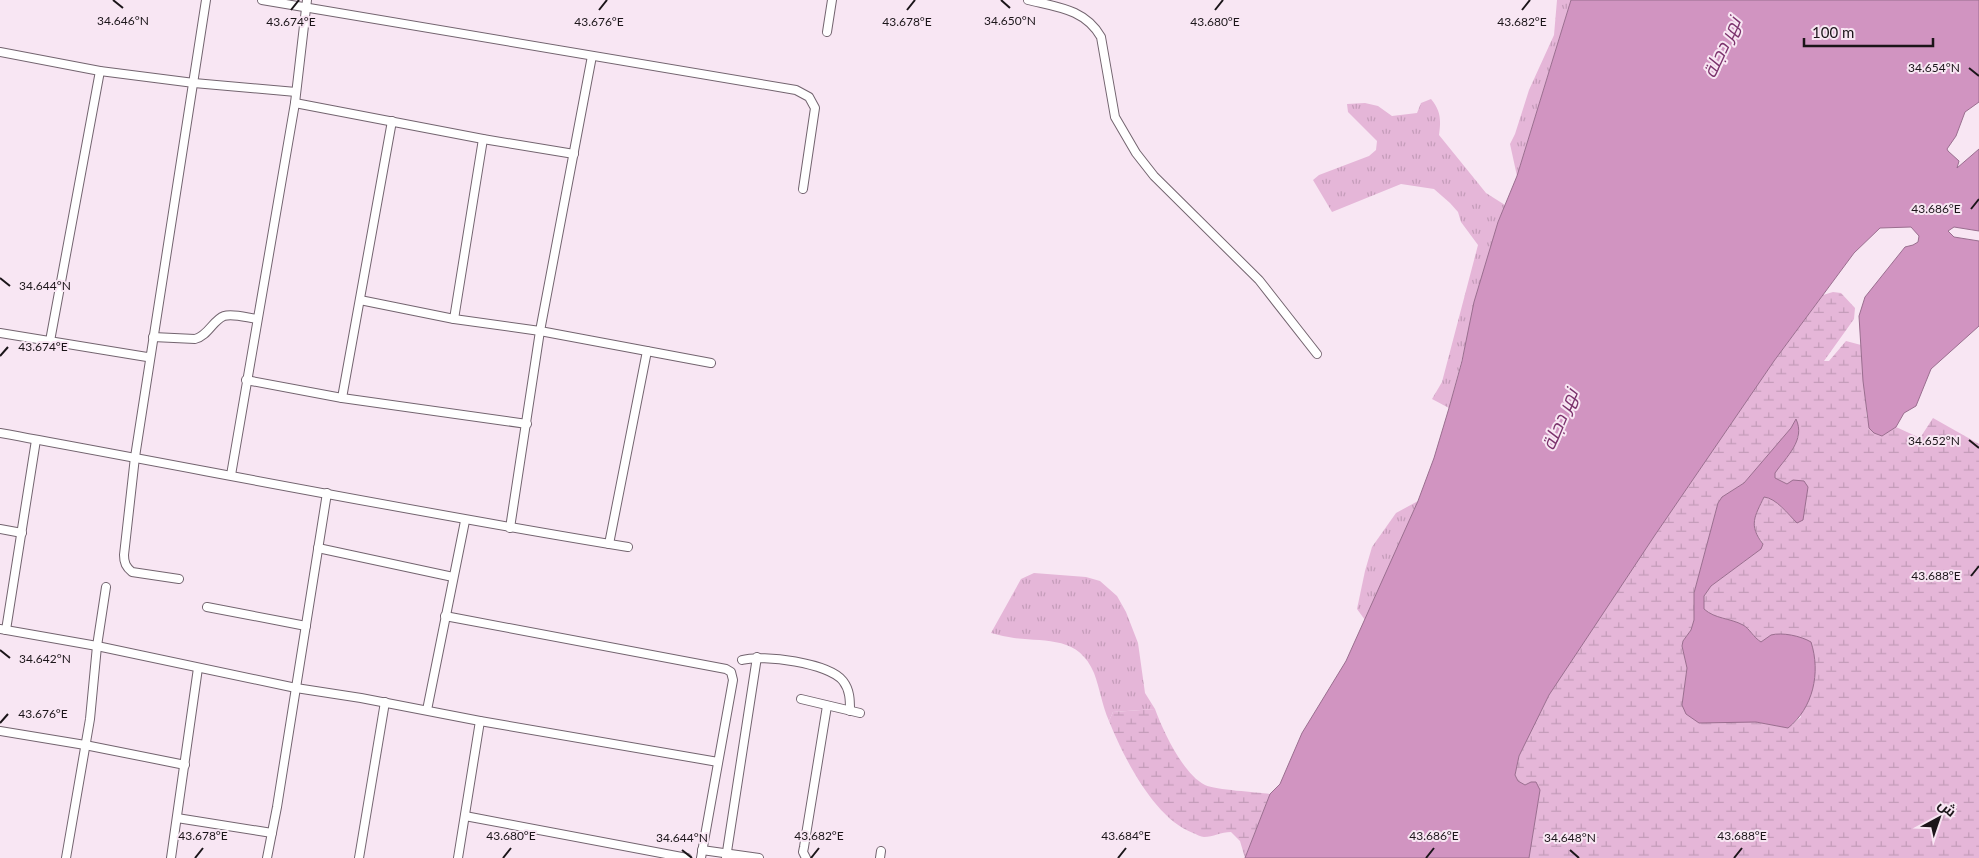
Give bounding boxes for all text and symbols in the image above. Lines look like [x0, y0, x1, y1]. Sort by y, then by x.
water label: نهر دجلة [1697, 11, 1747, 81]
text: 34.646°N [97, 13, 149, 28]
text: 34.650°N [984, 13, 1036, 28]
text: 43.674°E [266, 14, 316, 29]
text: 43.676°E [574, 14, 624, 29]
text: 43.678°E [882, 14, 932, 29]
text: 43.680°E [1190, 14, 1240, 29]
text: 43.682°E [1497, 14, 1547, 29]
scale bar [1804, 15, 1933, 47]
text: 100 m [1812, 23, 1854, 41]
text: 34.654°N [1908, 60, 1960, 75]
text: 43.686°E [1911, 201, 1961, 216]
text: 34.644°N [19, 278, 71, 293]
text: 43.674°E [18, 339, 68, 354]
water label: نهر دجلة [1536, 383, 1584, 453]
text: 34.652°N [1908, 433, 1960, 448]
text: 43.688°E [1911, 568, 1961, 583]
text: 34.642°N [19, 651, 71, 666]
text: 43.676°E [18, 706, 68, 721]
north arrow [1914, 793, 1964, 843]
text: ش [1935, 795, 1960, 821]
text: 43.678°E [178, 828, 228, 843]
text: 43.680°E [486, 828, 536, 843]
text: 43.682°E [794, 828, 844, 843]
text: 43.684°E [1101, 828, 1151, 843]
text: 43.686°E [1409, 828, 1459, 843]
text: 43.688°E [1717, 828, 1767, 843]
text: 34.644°N [656, 830, 708, 845]
text: 34.648°N [1544, 830, 1596, 845]

